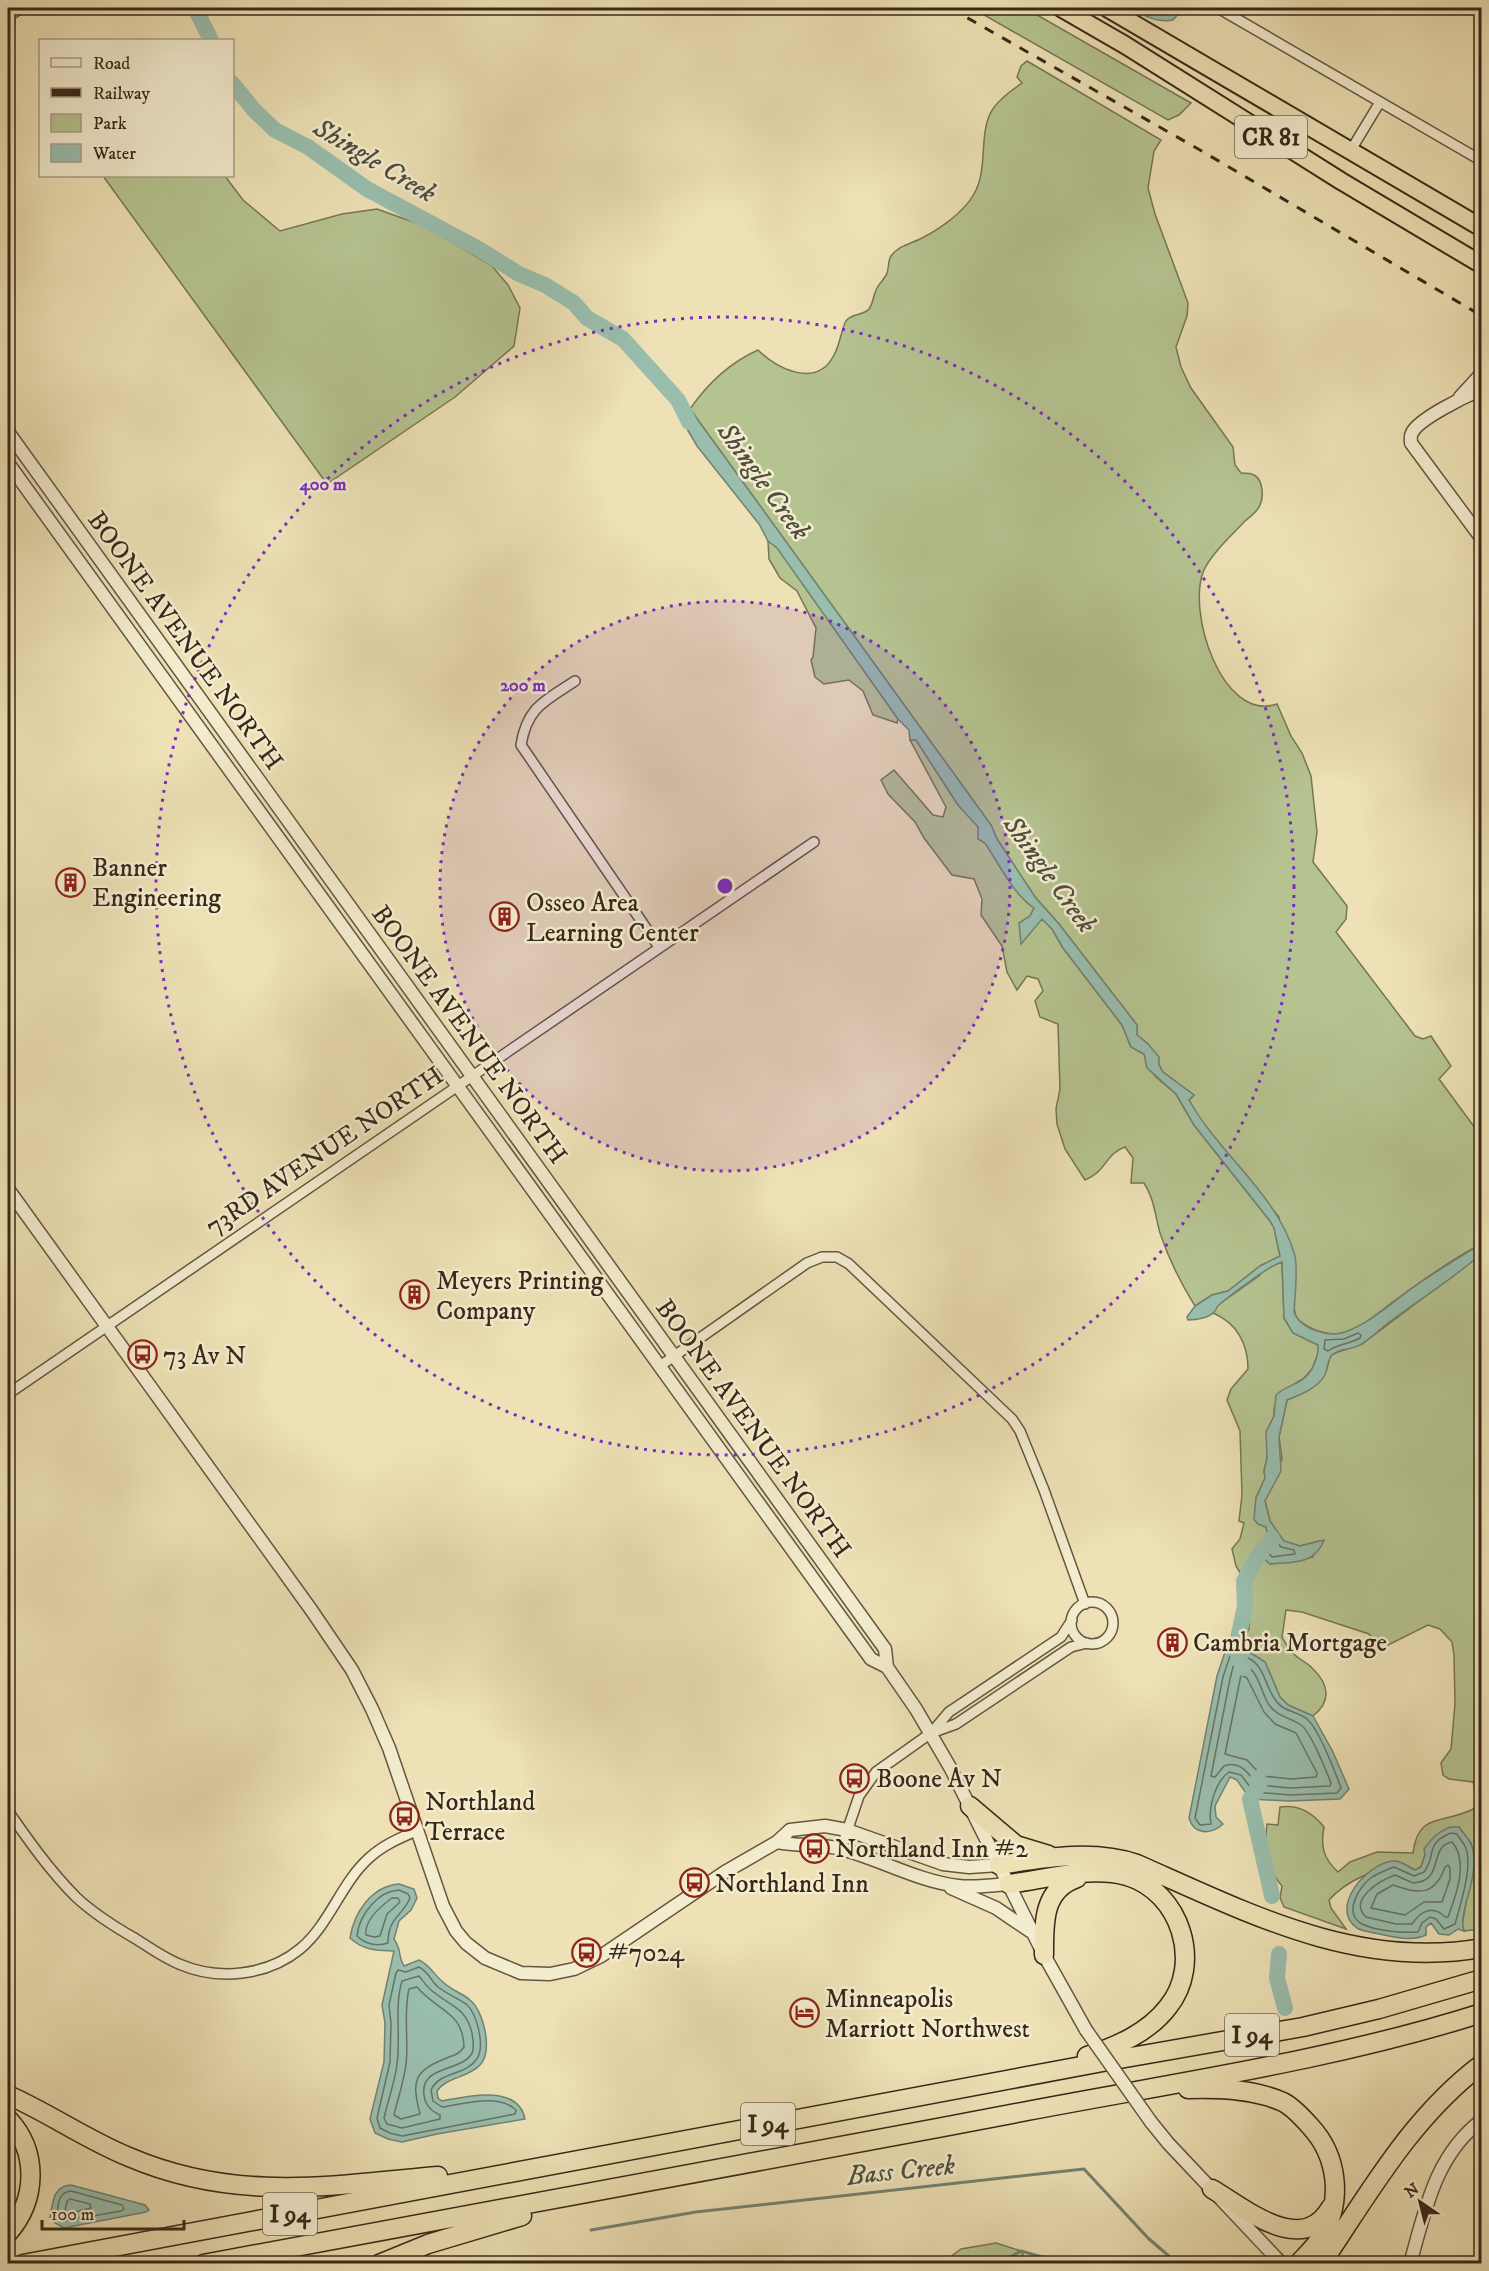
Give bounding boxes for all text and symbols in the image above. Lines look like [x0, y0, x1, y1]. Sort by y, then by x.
legend [39, 39, 234, 177]
text: Road [93, 53, 130, 75]
text: Railway [93, 83, 151, 105]
water label: Shingle Creek [306, 110, 443, 211]
text: Park [93, 113, 127, 135]
road number: CR 81 [1235, 116, 1307, 158]
text: Water [92, 143, 136, 165]
water label: Shingle Creek [709, 415, 818, 548]
text: 400 m [298, 474, 347, 496]
street label: BOONE AVENUE NORTH [80, 505, 290, 777]
text: 200 m [500, 675, 546, 697]
water label: Shingle Creek [995, 808, 1104, 941]
place label: Banner Engineering [92, 852, 221, 915]
building icon: Banner Engineering [55, 866, 87, 898]
centre of rings [715, 876, 735, 896]
place label: Osseo Area Learning Center [526, 887, 699, 950]
street label: BOONE AVENUE NORTH [364, 899, 574, 1171]
building icon: Osseo Area Learning Center [489, 901, 521, 933]
street label: 73RD AVENUE NORTH [200, 1059, 450, 1243]
place label: Meyers Printing Company [436, 1265, 604, 1328]
building icon: Meyers Printing Company [399, 1279, 431, 1311]
street label: BOONE AVENUE NORTH [648, 1293, 858, 1565]
bus stop icon: 73 Av N [126, 1339, 158, 1371]
place label: 73 Av N [163, 1340, 246, 1373]
building icon: Cambria Mortgage [1156, 1626, 1188, 1658]
place label: Cambria Mortgage [1193, 1627, 1387, 1660]
bus stop icon: Boone Av N [839, 1762, 871, 1794]
place label: Boone Av N [876, 1763, 1002, 1796]
place label: Northland Terrace [425, 1786, 535, 1849]
bus stop icon: Northland Terrace [388, 1800, 420, 1832]
bus stop icon: Northland Inn #2 [798, 1832, 830, 1864]
place label: Northland Inn #2 [835, 1833, 1028, 1866]
bus stop icon: Northland Inn [678, 1867, 710, 1899]
place label: Northland Inn [715, 1868, 869, 1901]
bus stop icon: #7024 [571, 1936, 603, 1968]
place label: #7024 [608, 1937, 685, 1970]
place label: Minneapolis Marriott Northwest [825, 1983, 1030, 2046]
hotel icon: Minneapolis Marriott Northwest [788, 1997, 820, 2029]
road number: I 94 [1225, 2014, 1279, 2056]
road number: I 94 [741, 2103, 795, 2145]
water label: Bass Creek [844, 2148, 957, 2194]
north arrow [1390, 2172, 1450, 2232]
text: N [1401, 2179, 1423, 2202]
scale bar [42, 2193, 184, 2231]
road number: I 94 [263, 2193, 317, 2235]
text: 100 m [51, 2204, 94, 2226]

